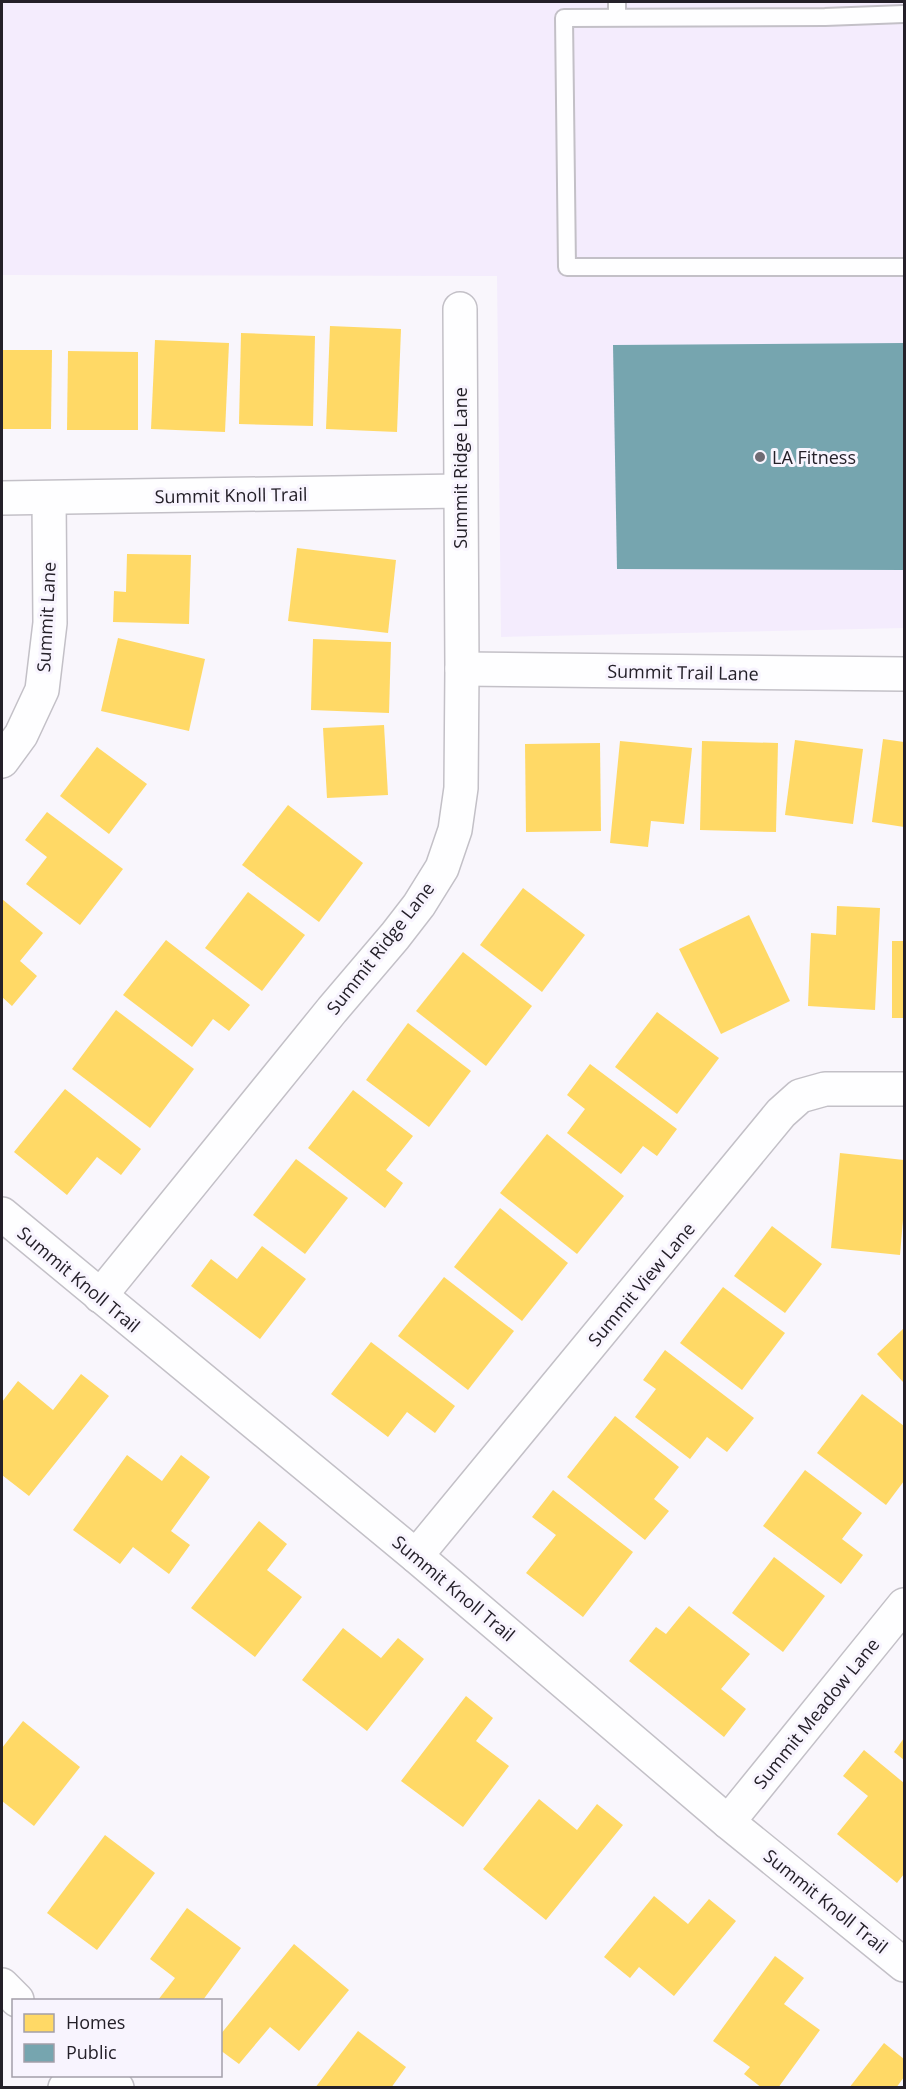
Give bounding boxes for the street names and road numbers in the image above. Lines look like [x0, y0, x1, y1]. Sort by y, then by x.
street label: Summit Ridge Lane [448, 387, 472, 549]
street label: Summit Knoll Trail [154, 482, 308, 508]
street label: Summit Lane [31, 561, 61, 673]
street label: Summit Trail Lane [607, 659, 759, 685]
street label: Summit Ridge Lane [321, 877, 439, 1019]
street label: Summit View Lane [582, 1217, 700, 1351]
street label: Summit Knoll Trail [13, 1221, 145, 1337]
street label: Summit Knoll Trail [388, 1530, 520, 1646]
street label: Summit Meadow Lane [748, 1633, 884, 1793]
street label: Summit Knoll Trail [759, 1844, 893, 1958]

